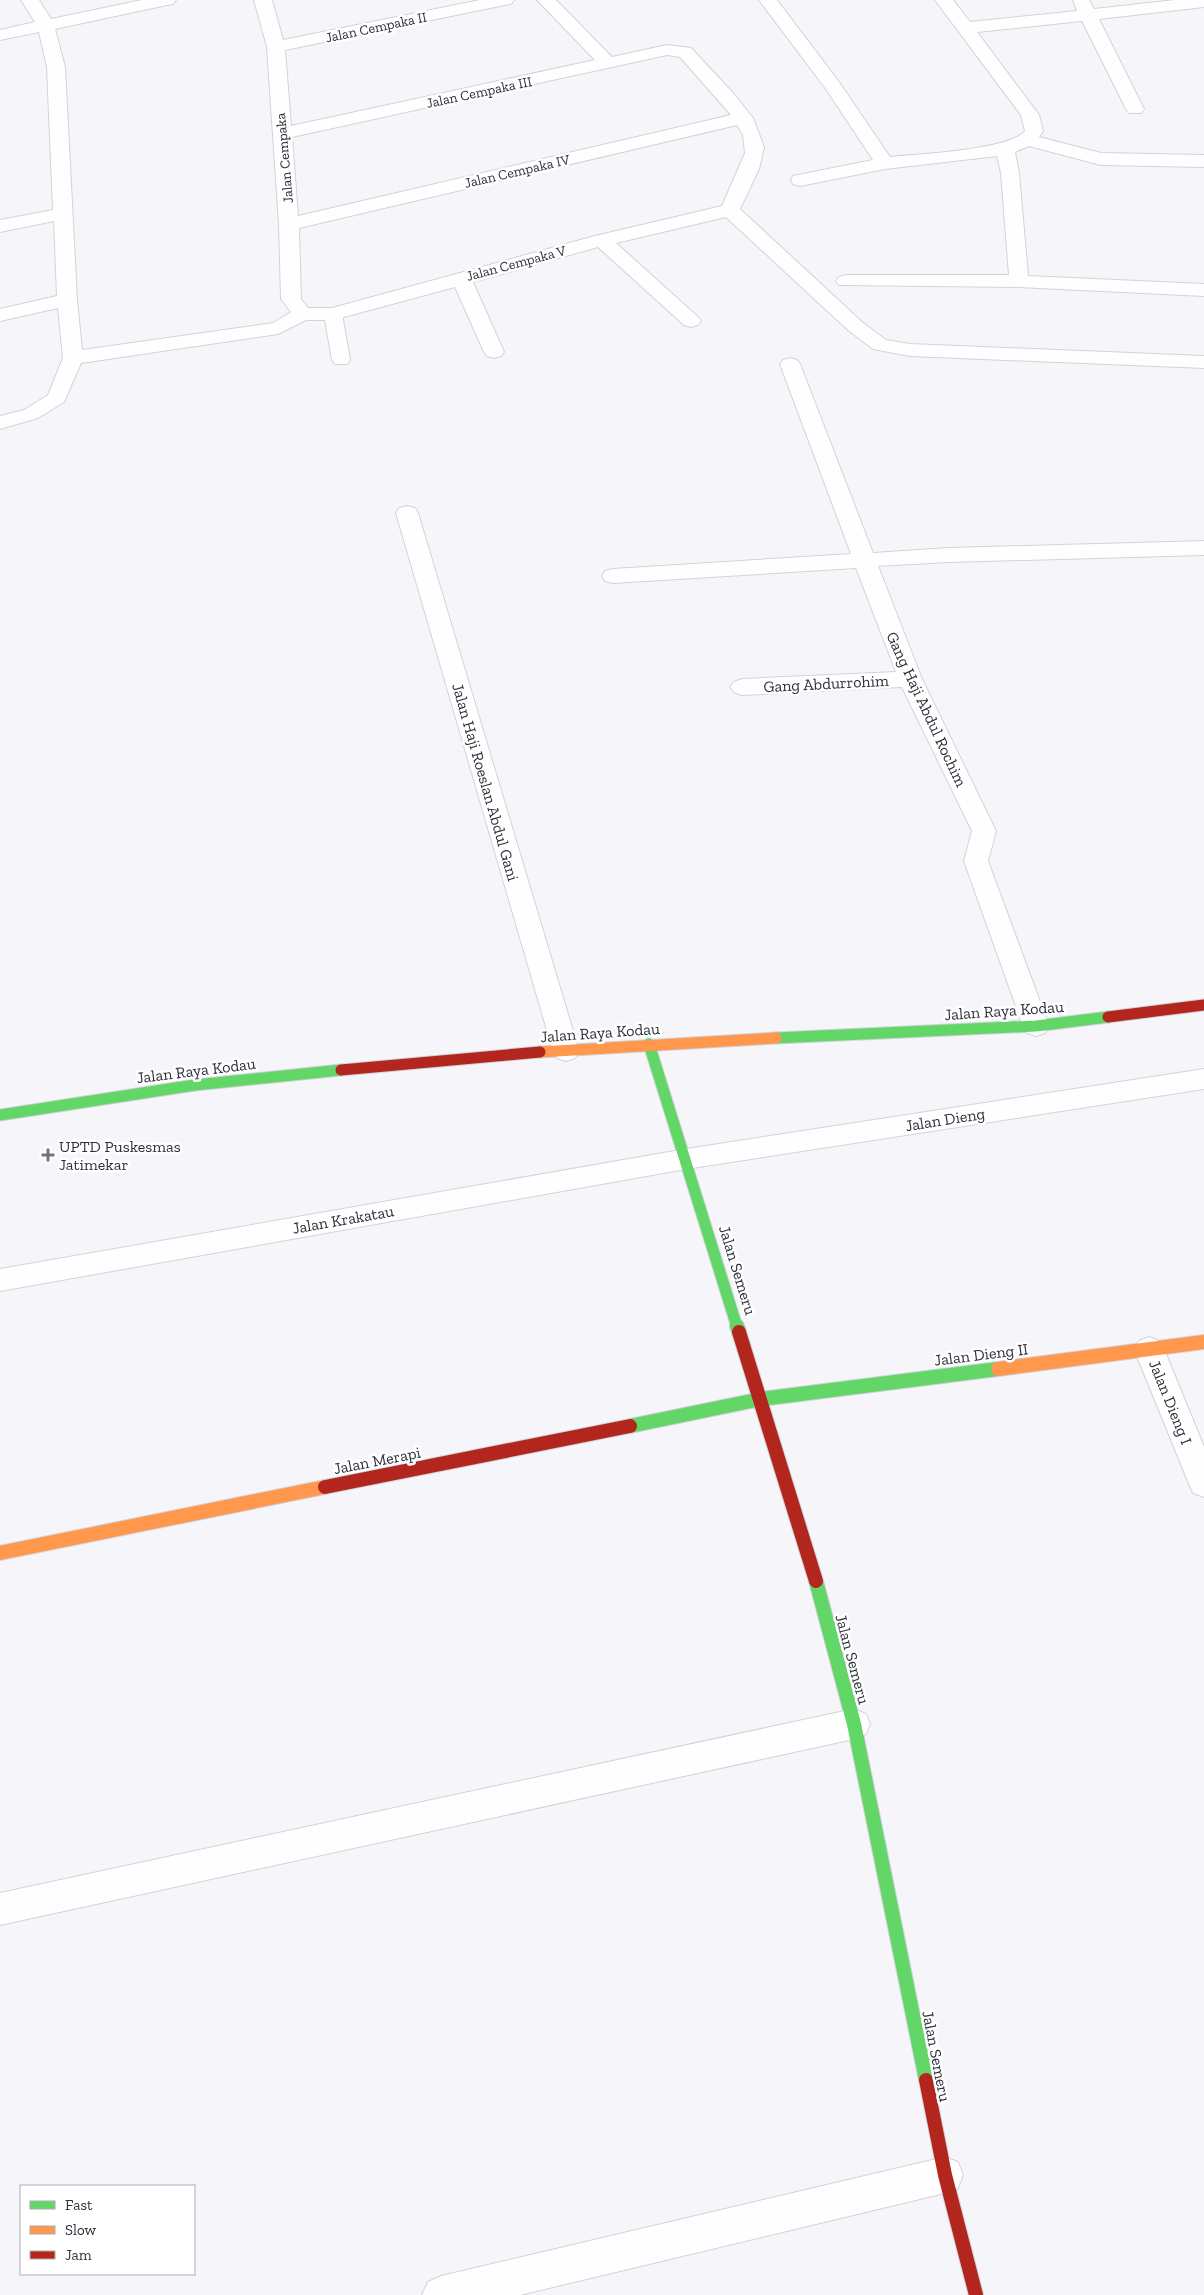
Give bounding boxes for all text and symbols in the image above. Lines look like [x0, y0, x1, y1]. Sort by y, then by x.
street label: Jalan Cempaka II [324, 8, 428, 46]
street label: Jalan Cempaka III [425, 73, 533, 112]
street label: Jalan Cempaka [272, 112, 297, 204]
street label: Jalan Cempaka IV [463, 151, 572, 192]
street label: Jalan Cempaka V [464, 242, 569, 285]
street label: Gang Haji Abdul Rochim [882, 629, 971, 790]
street label: Gang Abdurrohim [763, 671, 889, 696]
street label: Jalan Haji Roeslan Abdul Gani [448, 681, 523, 884]
street label: Jalan Raya Kodau [944, 997, 1064, 1024]
street label: Jalan Raya Kodau [540, 1019, 660, 1046]
street label: Jalan Raya Kodau [135, 1054, 257, 1087]
street label: Jalan Dieng [904, 1104, 987, 1135]
place label: UPTD Puskesmas Jatimekar [59, 1137, 181, 1174]
marker: UPTD Puskesmas Jatimekar [41, 1148, 55, 1162]
street label: Jalan Krakatau [291, 1201, 395, 1238]
street label: Jalan Semeru [715, 1223, 760, 1317]
street label: Jalan Dieng II [933, 1339, 1029, 1370]
street label: Jalan Dieng I [1145, 1357, 1196, 1447]
street label: Jalan Merapi [332, 1443, 423, 1478]
street label: Jalan Semeru [831, 1612, 874, 1706]
street label: Jalan Semeru [918, 2009, 955, 2103]
legend [20, 2185, 195, 2275]
text: Fast [65, 2196, 93, 2214]
text: Slow [65, 2221, 97, 2239]
text: Jam [65, 2246, 92, 2264]

